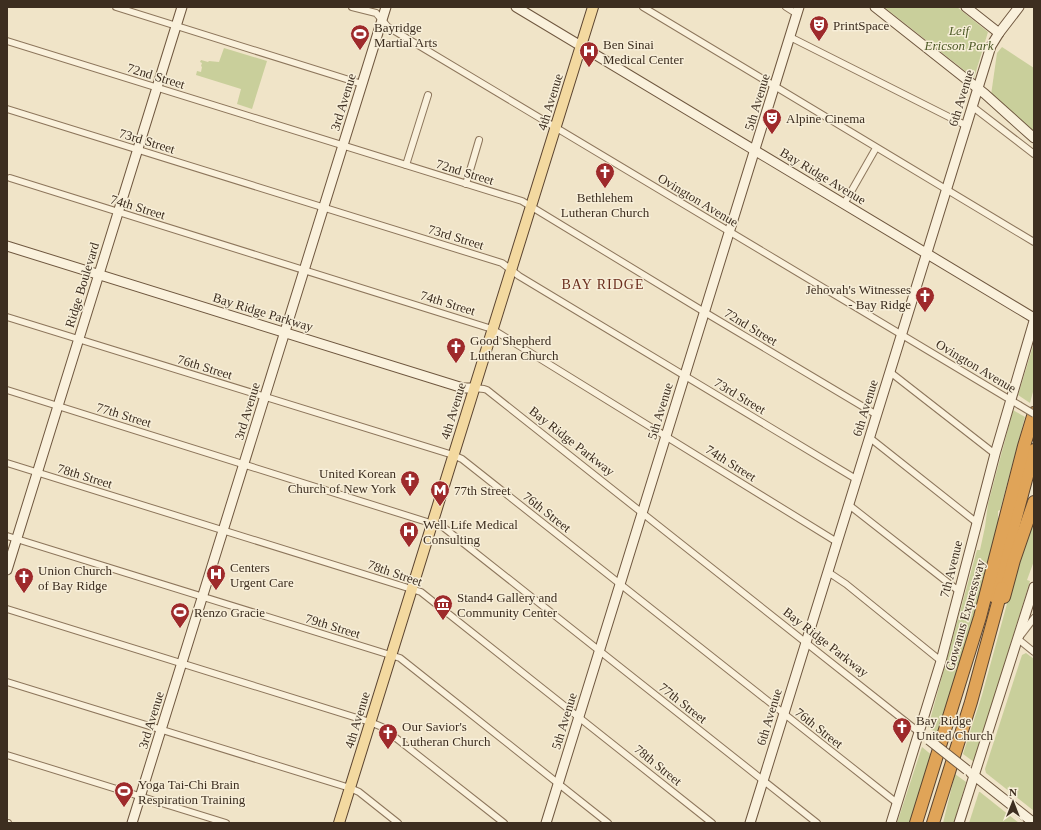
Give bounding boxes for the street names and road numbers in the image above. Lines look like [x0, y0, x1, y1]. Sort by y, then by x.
street label: 72nd Street [125, 60, 187, 92]
street label: 6th Avenue [945, 68, 977, 128]
street label: 3rd Avenue [327, 71, 359, 133]
street label: 4th Avenue [534, 72, 566, 132]
street label: 5th Avenue [741, 72, 773, 132]
street label: 73rd Street [117, 125, 177, 157]
street label: Bay Ridge Avenue [777, 145, 869, 208]
street label: 72nd Street [434, 156, 496, 188]
street label: Ovington Avenue [655, 170, 741, 230]
street label: 74th Street [109, 192, 168, 223]
street label: 73rd Street [426, 221, 486, 253]
street label: Ridge Boulevard [62, 240, 102, 329]
street label: 74th Street [419, 288, 478, 319]
street label: Bay Ridge Parkway [211, 290, 315, 335]
street label: 72nd Street [722, 305, 781, 349]
street label: Ovington Avenue [933, 336, 1019, 396]
street label: 76th Street [176, 352, 235, 383]
street label: 73rd Street [712, 375, 769, 417]
street label: 6th Avenue [849, 378, 881, 438]
street label: 3rd Avenue [231, 380, 263, 442]
street label: 4th Avenue [437, 381, 469, 441]
street label: 5th Avenue [644, 381, 676, 441]
street label: 77th Street [95, 400, 154, 431]
street label: Bay Ridge Parkway [526, 403, 618, 479]
street label: 74th Street [703, 442, 759, 485]
street label: 78th Street [56, 461, 115, 492]
street label: 76th Street [520, 489, 574, 536]
street label: 7th Avenue [937, 539, 965, 599]
street label: 78th Street [366, 557, 425, 589]
street label: Gowanus Expressway [942, 557, 988, 672]
street label: Bay Ridge Parkway [780, 604, 872, 680]
street label: 79th Street [304, 611, 363, 642]
street label: 77th Street [656, 680, 710, 727]
street label: 6th Avenue [753, 687, 785, 747]
street label: 3rd Avenue [135, 689, 167, 751]
street label: 4th Avenue [341, 690, 373, 750]
street label: 5th Avenue [548, 691, 580, 751]
street label: 76th Street [792, 705, 846, 752]
street label: 78th Street [631, 741, 685, 789]

